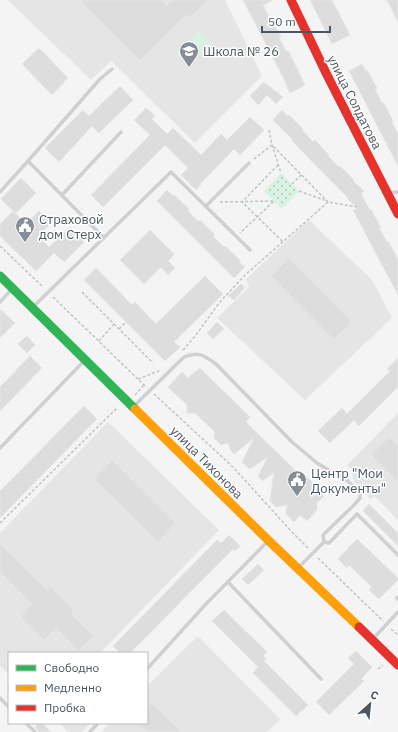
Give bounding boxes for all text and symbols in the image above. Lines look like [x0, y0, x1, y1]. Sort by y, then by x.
scale bar [262, 8, 330, 34]
text: 50 m [268, 14, 296, 29]
school or university icon: Школа № 26 [178, 40, 200, 68]
place label: Школа № 26 [203, 43, 279, 60]
street label: улица Солдатова [323, 52, 386, 152]
place label: Страховой дом Стерх [39, 211, 104, 243]
public building icon: Страховой дом Стерх [14, 215, 36, 243]
street label: улица Тихонова [167, 422, 247, 502]
place label: Центр "Мои Документы" [311, 465, 386, 497]
public building icon: Центр "Мои Документы" [286, 469, 308, 497]
legend [8, 652, 148, 724]
text: Свободно [44, 660, 100, 675]
text: Медленно [44, 680, 102, 695]
north arrow [350, 684, 390, 724]
text: С [368, 687, 381, 703]
text: Пробка [44, 700, 86, 715]

